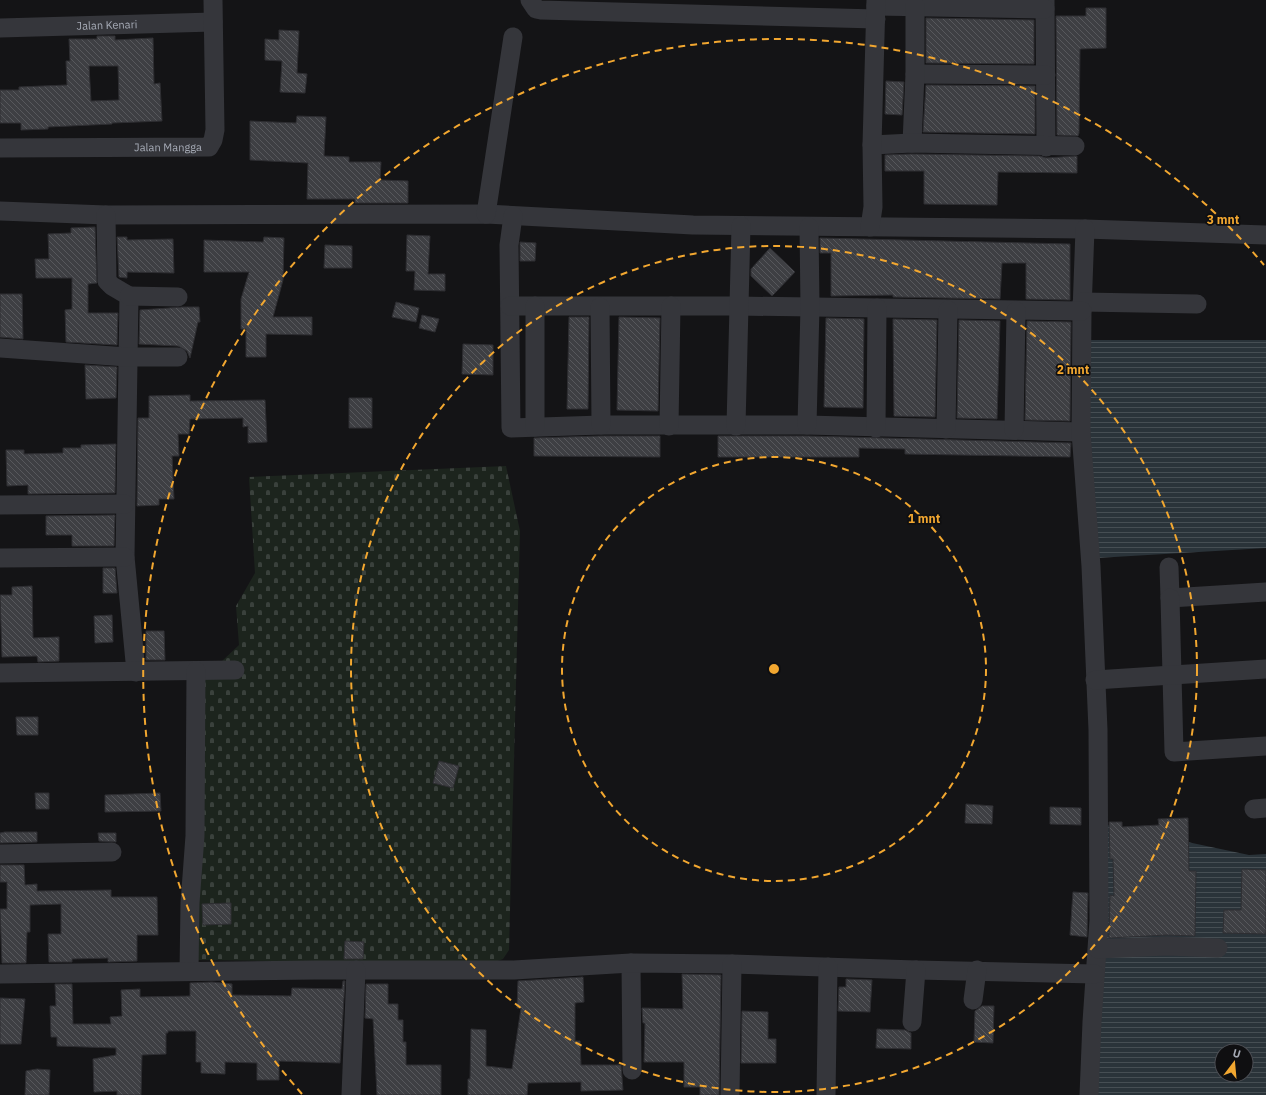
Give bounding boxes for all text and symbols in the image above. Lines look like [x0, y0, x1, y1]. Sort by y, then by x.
street label: Jalan Kenari [76, 17, 138, 33]
street label: Jalan Mangga [134, 140, 202, 154]
text: 3 mnt [1207, 212, 1240, 227]
text: 2 mnt [1057, 362, 1090, 377]
text: 1 mnt [908, 511, 941, 526]
centre of rings [767, 662, 781, 676]
north arrow [1214, 1043, 1254, 1083]
text: U [1231, 1046, 1242, 1061]

